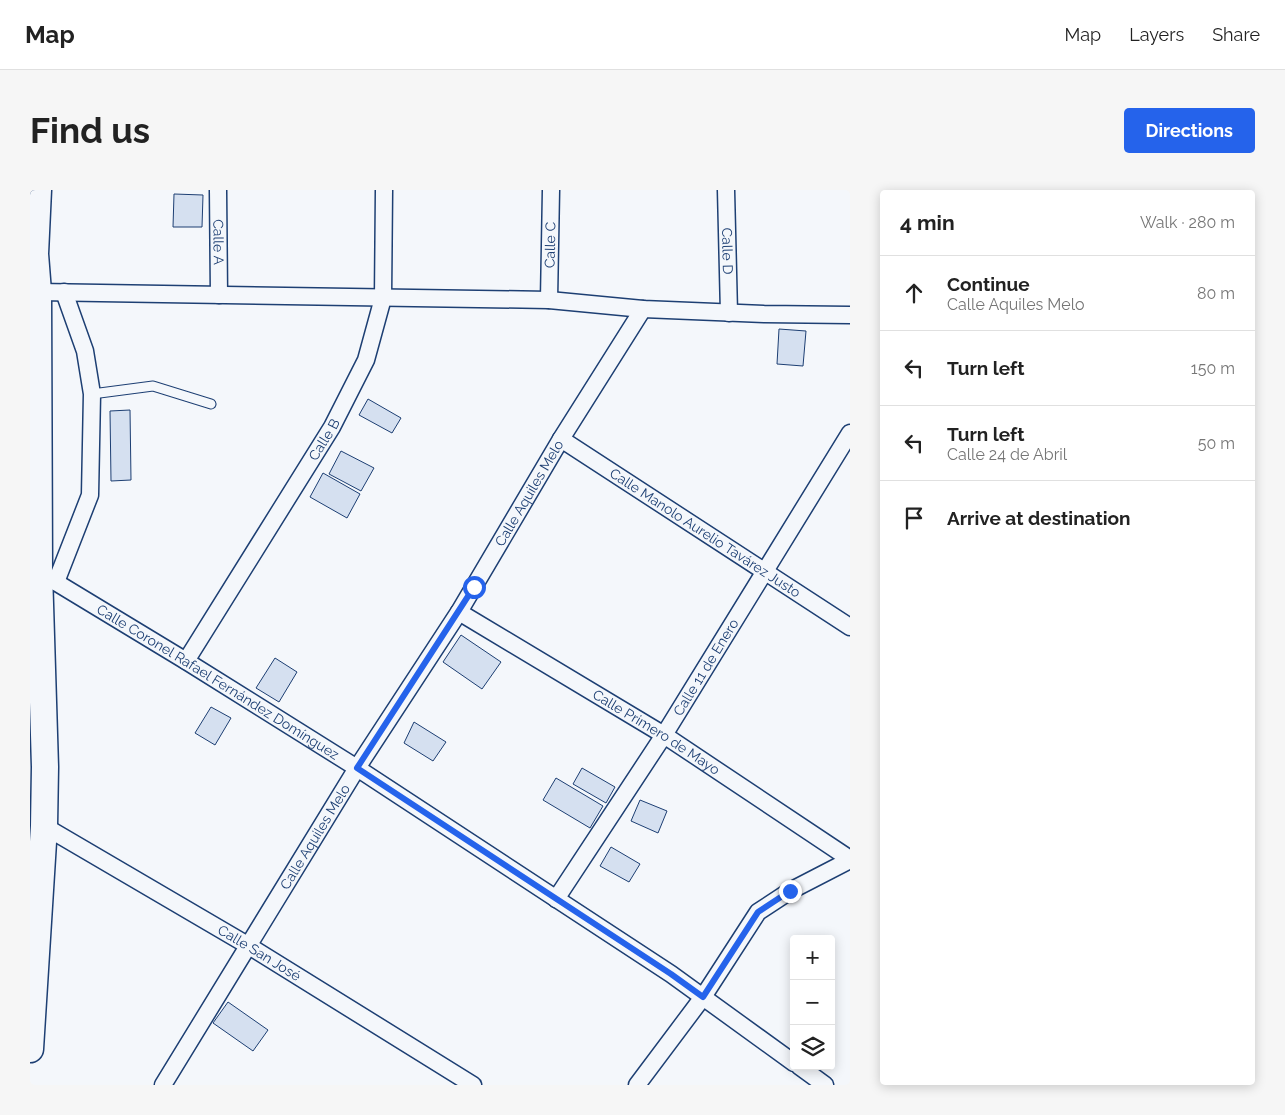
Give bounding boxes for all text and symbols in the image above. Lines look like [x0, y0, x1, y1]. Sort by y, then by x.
text: Map [25, 20, 75, 49]
text: Map [1065, 24, 1101, 45]
text: Layers [1129, 24, 1184, 45]
text: Share [1212, 24, 1260, 45]
button: Directions [1124, 108, 1255, 153]
text: Find us [30, 110, 150, 151]
text: 4 min [900, 210, 955, 235]
text: Walk · 280 m [1140, 213, 1235, 232]
street label: Calle A [210, 219, 227, 265]
street label: Calle C [542, 221, 558, 268]
street label: Calle D [719, 227, 736, 275]
text: Continue [947, 273, 1030, 295]
icon: ahead [900, 279, 928, 307]
text: 80 m [1197, 284, 1235, 303]
text: Calle Aquiles Melo [947, 295, 1085, 314]
icon: left [900, 354, 928, 382]
text: Turn left [947, 357, 1024, 379]
text: 150 m [1191, 359, 1235, 378]
street label: Calle B [305, 416, 343, 463]
text: Turn left [947, 423, 1024, 445]
icon: left [900, 429, 928, 457]
text: 50 m [1198, 434, 1235, 453]
street label: Calle Aquiles Melo [492, 437, 567, 549]
text: Calle 24 de Abril [947, 445, 1067, 464]
street label: Calle Manolo Aurelio Tavárez Justo [607, 465, 804, 601]
icon: arrive [900, 504, 928, 532]
text: Arrive at destination [947, 507, 1131, 529]
route start [463, 576, 486, 599]
street label: Calle Coronel Rafael Fernández Domínguez [94, 601, 342, 763]
street label: Calle 11 de Enero [670, 616, 742, 719]
street label: Calle Primero de Mayo [590, 686, 723, 778]
street label: Calle Aquiles Melo [277, 781, 353, 892]
route end [779, 880, 802, 903]
street label: Calle San José [215, 922, 304, 984]
map controls [790, 935, 835, 1070]
button: + [790, 935, 835, 980]
button: − [790, 980, 835, 1025]
button: layers [790, 1025, 835, 1070]

